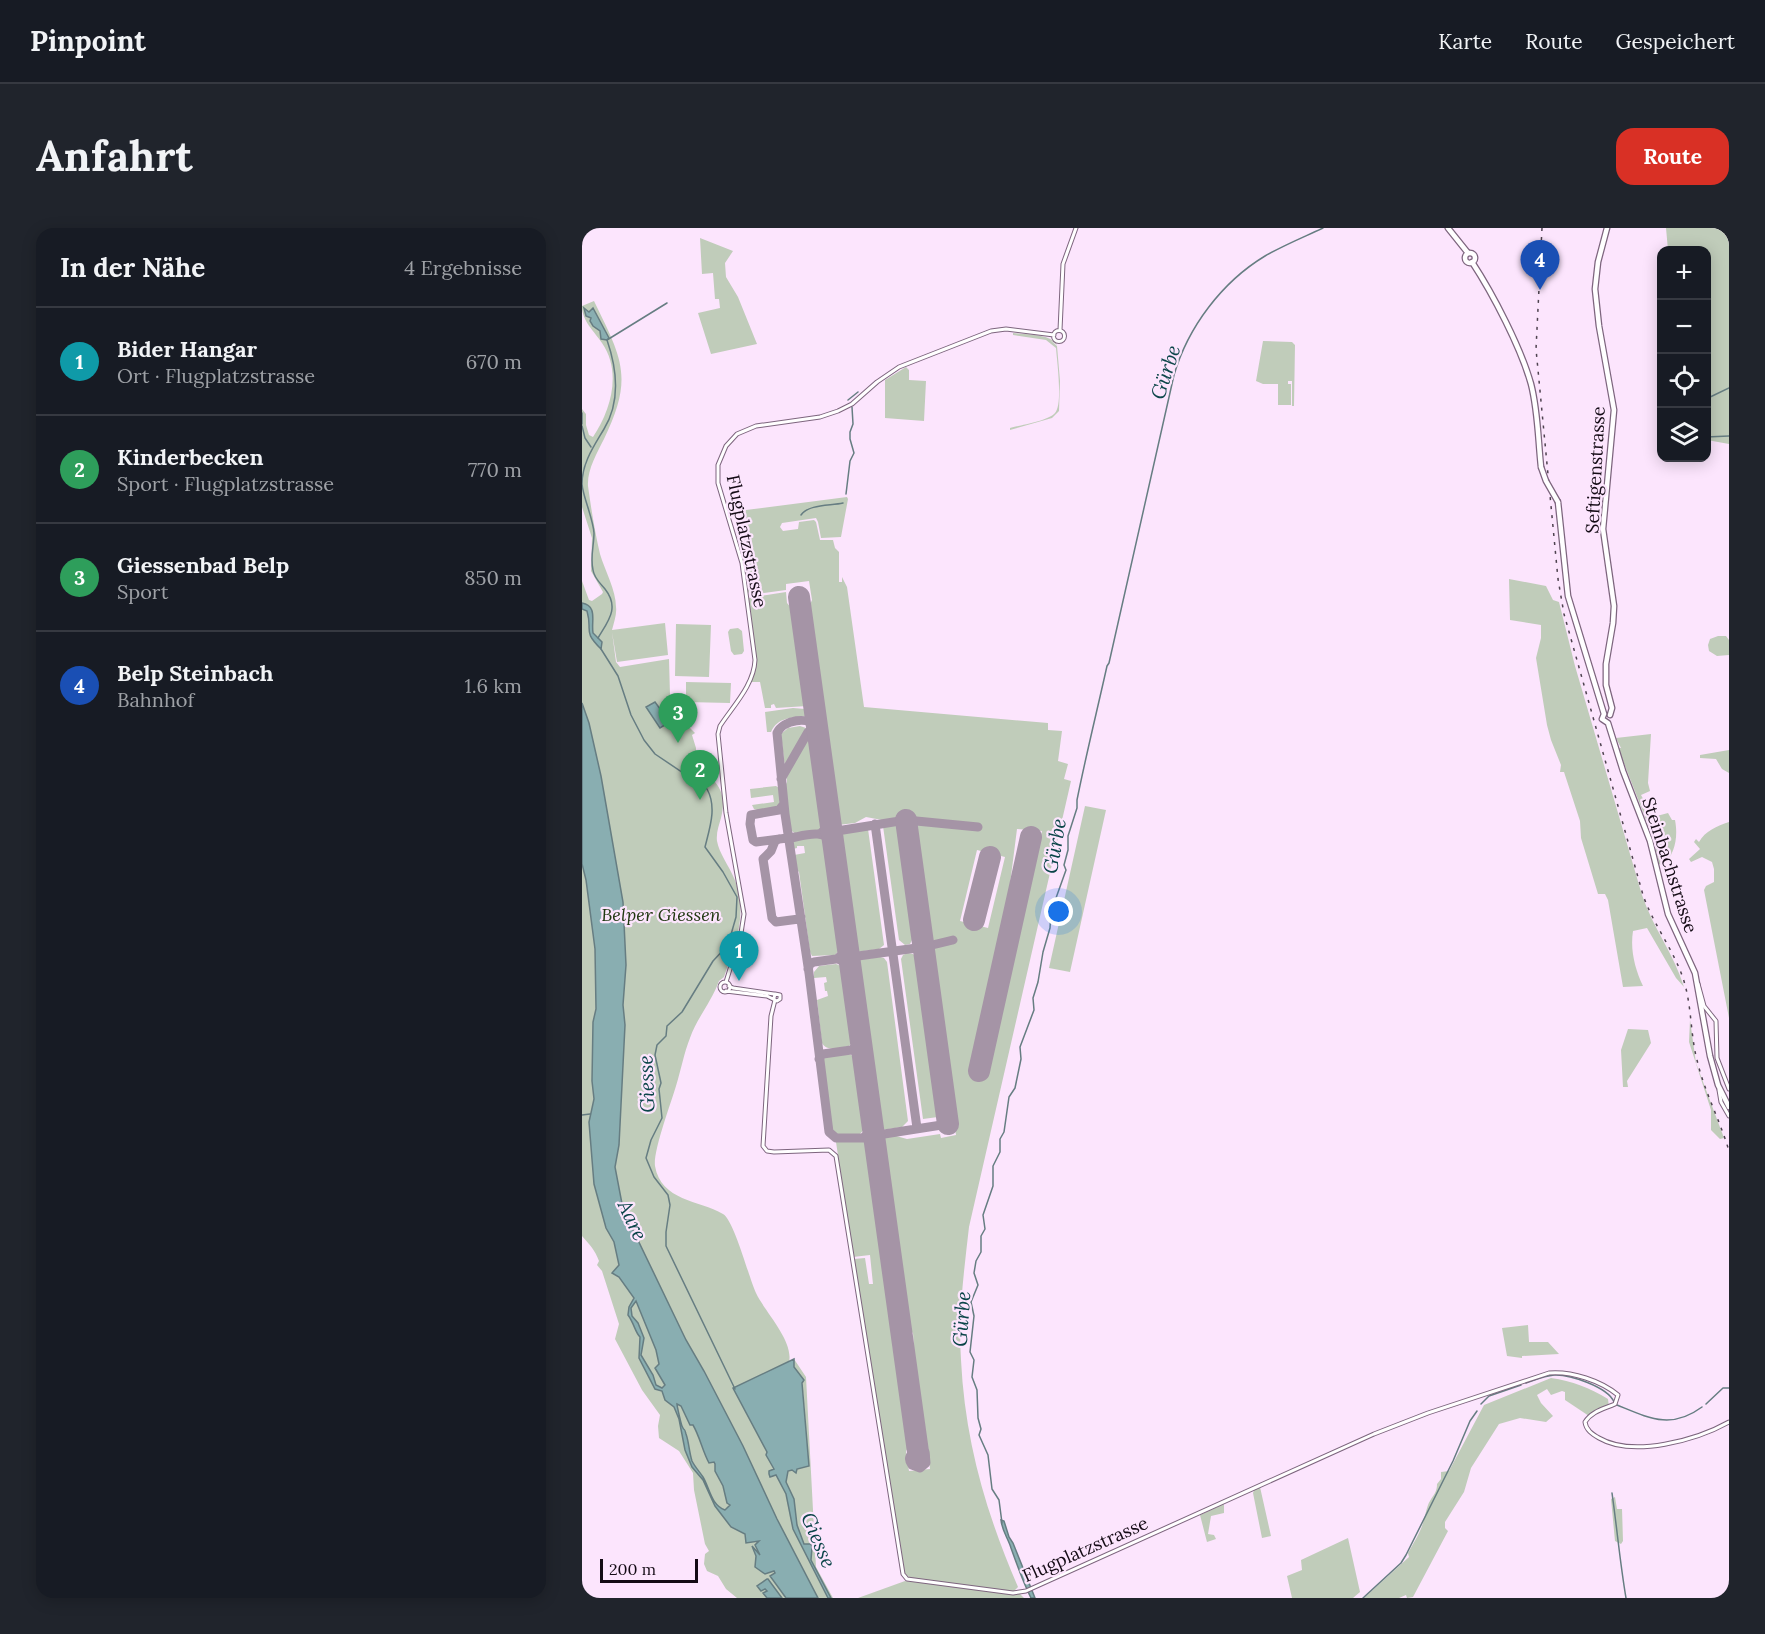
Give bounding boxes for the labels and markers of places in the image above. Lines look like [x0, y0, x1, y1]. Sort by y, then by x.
pin: 4 [1520, 241, 1560, 290]
pin: 3 [658, 694, 698, 743]
pin: 2 [680, 750, 720, 800]
pin: 1 [720, 932, 758, 981]

